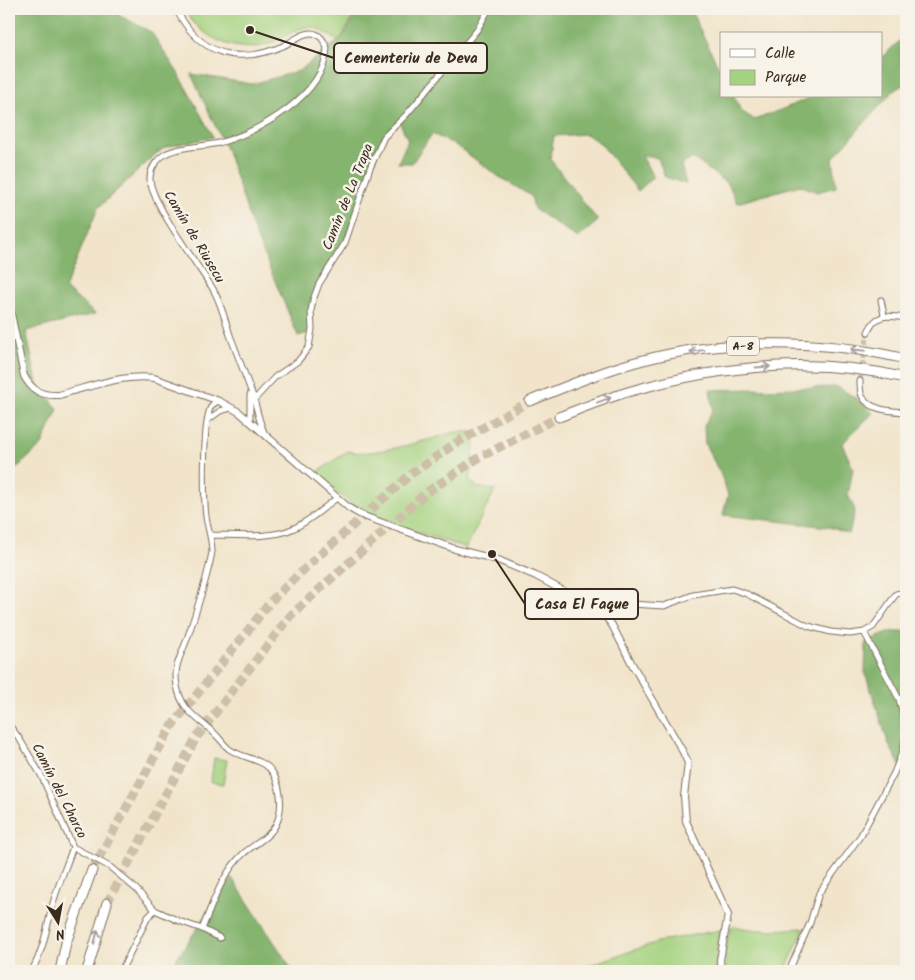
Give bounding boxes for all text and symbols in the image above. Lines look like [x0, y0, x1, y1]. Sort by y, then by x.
legend [720, 32, 882, 98]
text: Calle [765, 42, 795, 66]
callout: Cementeriu de Deva [334, 43, 487, 73]
text: Cementeriu de Deva [344, 47, 478, 71]
text: Parque [765, 66, 806, 90]
street label: Camín de La Trapa [317, 140, 379, 254]
street label: Camín de Riusecu [158, 186, 231, 288]
road number: A-8 [727, 336, 759, 356]
one-way arrow [851, 345, 867, 355]
one-way arrow [689, 346, 705, 356]
one-way arrow [755, 362, 771, 372]
one-way arrow [596, 395, 612, 404]
callout: Casa El Faque [525, 589, 638, 619]
text: Casa El Faque [535, 593, 629, 617]
street label: Camín del Charco [25, 739, 93, 843]
north arrow [32, 898, 82, 948]
text: N [54, 922, 67, 945]
one-way arrow [92, 929, 101, 945]

